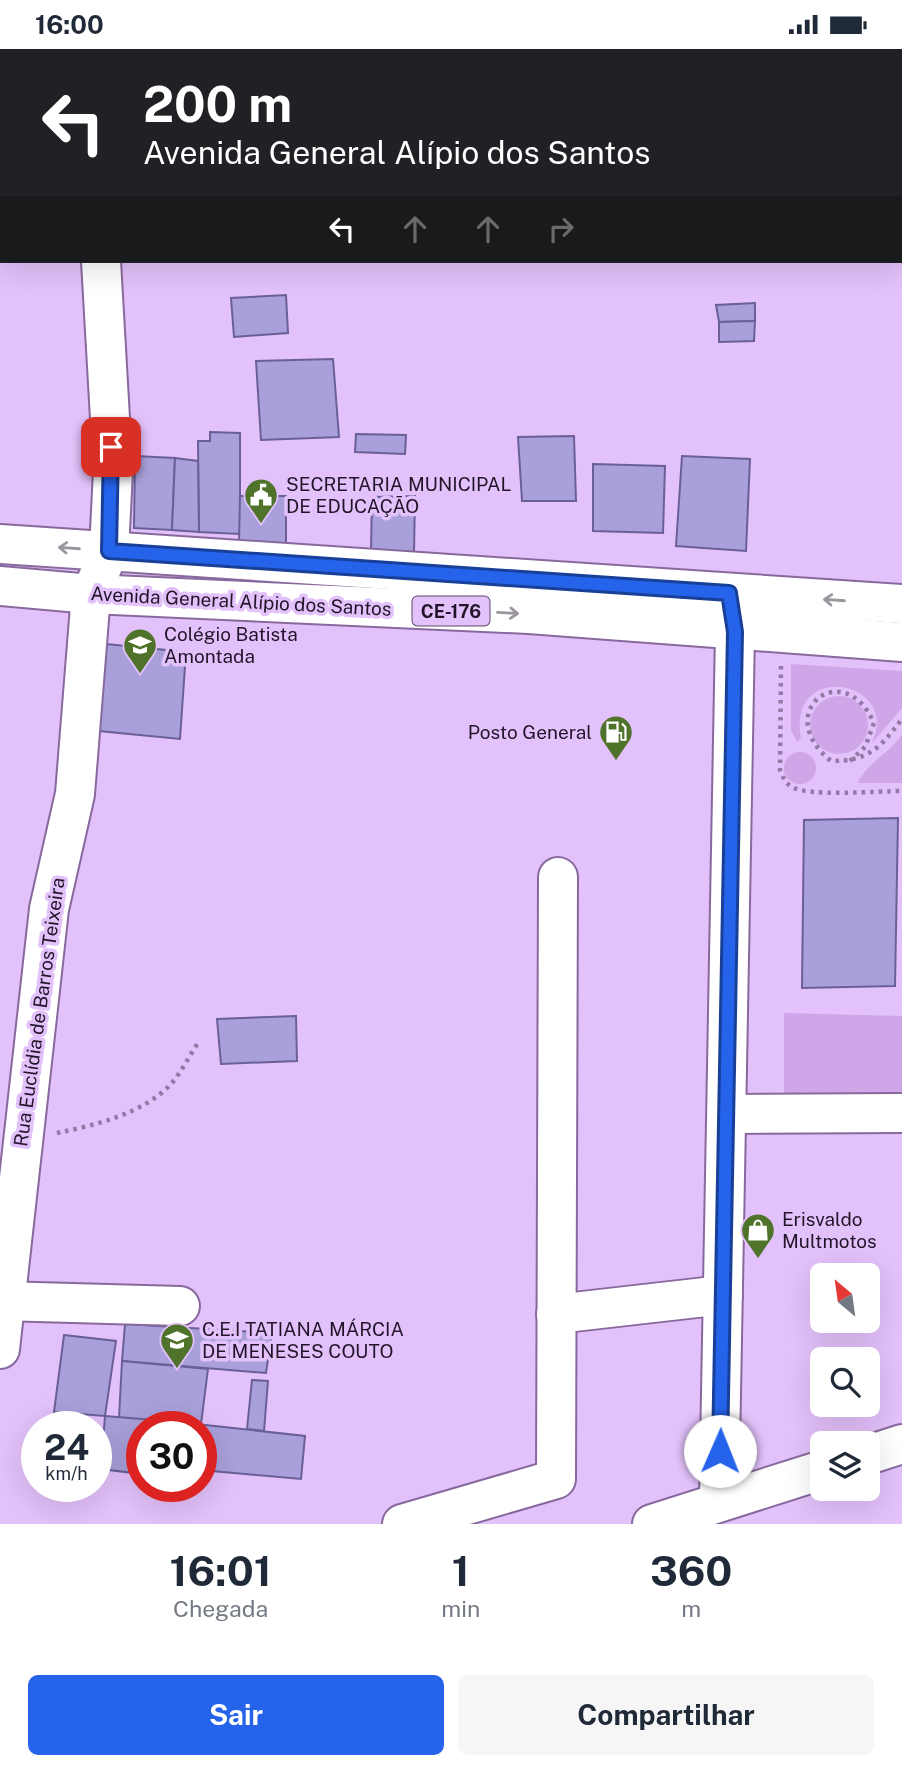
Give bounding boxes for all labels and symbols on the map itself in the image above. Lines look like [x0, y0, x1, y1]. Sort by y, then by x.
pin [81, 417, 141, 477]
place label: SECRETARIA MUNICIPAL DE EDUCAÇÃO [286, 473, 512, 517]
public building icon: SECRETARIA MUNICIPAL DE EDUCAÇÃO [242, 476, 280, 525]
one-way arrow [58, 542, 81, 555]
street label: Avenida General Alípio dos Santos [90, 582, 392, 620]
one-way arrow [823, 593, 846, 606]
road number: CE-176 [412, 597, 490, 625]
one-way arrow [497, 607, 520, 620]
place label: Colégio Batista Amontada [164, 623, 298, 667]
school or university icon: Colégio Batista Amontada [121, 626, 159, 675]
fuel station icon: Posto General [597, 713, 635, 762]
place label: Posto General [468, 721, 592, 743]
street label: Rua Euclídia de Barros Teixeira [9, 876, 69, 1148]
place label: Erisvaldo Multmotos [782, 1208, 877, 1252]
shop icon: Erisvaldo Multmotos [739, 1211, 777, 1260]
north arrow [810, 1263, 880, 1333]
place label: C.E.I TATIANA MÁRCIA DE MENESES COUTO [202, 1318, 404, 1362]
school or university icon: C.E.I TATIANA MÁRCIA DE MENESES COUTO [158, 1321, 196, 1370]
speed limit sign: 30 [126, 1411, 217, 1502]
position arrow [683, 1414, 757, 1488]

